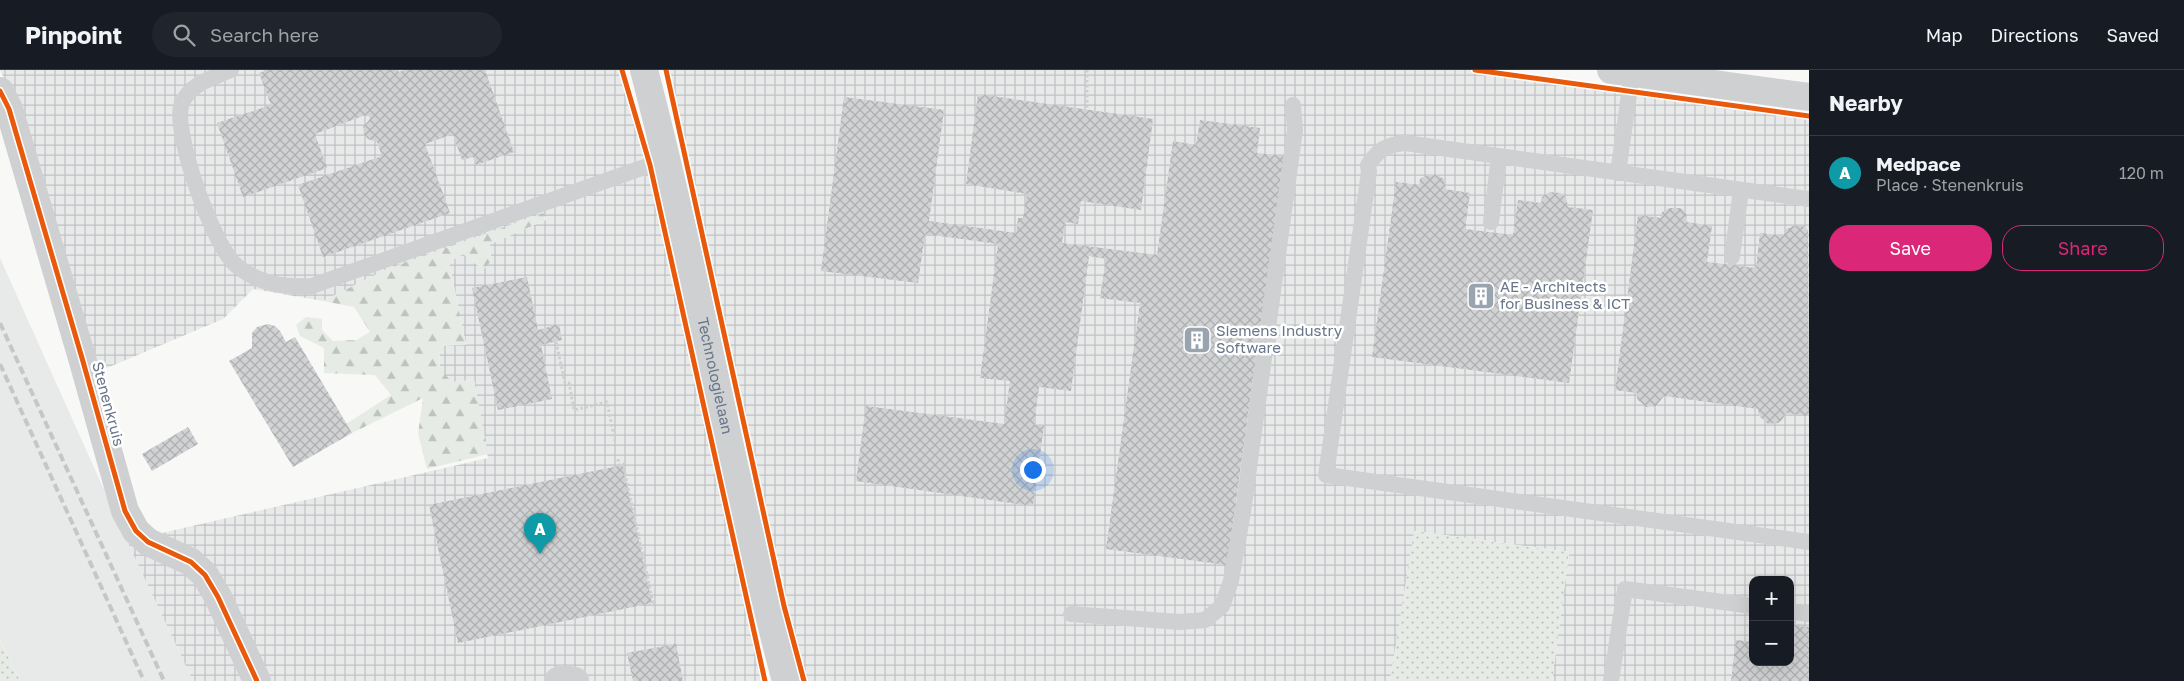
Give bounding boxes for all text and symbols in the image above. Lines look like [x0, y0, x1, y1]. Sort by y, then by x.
search box [152, 12, 502, 57]
text: Pinpoint [25, 20, 122, 49]
icon: search [170, 21, 198, 49]
text: Search here [210, 23, 319, 46]
text: Map [1926, 24, 1962, 46]
text: Directions [1990, 24, 2078, 46]
text: Saved [2106, 24, 2159, 46]
text: Nearby [1829, 90, 1903, 116]
text: Medpace [1876, 152, 1961, 175]
text: A [1839, 163, 1851, 183]
text: 120 m [2119, 163, 2164, 183]
text: Place · Stenenkruis [1876, 175, 2024, 195]
button: Save [1829, 225, 1992, 271]
button: Share [2002, 225, 2164, 271]
place label: AE - Architects for Business & ICT [1500, 277, 1630, 312]
building icon: AE - Architects for Business & ICT [1466, 281, 1496, 311]
street label: Technologielaan [694, 316, 737, 436]
place label: Siemens Industry Software [1216, 321, 1343, 356]
building icon: Siemens Industry Software [1182, 325, 1212, 355]
street label: Stenenkruis [89, 360, 129, 448]
your location [1020, 457, 1046, 483]
pin: A [524, 513, 556, 554]
map controls [1749, 576, 1794, 666]
button: + [1749, 576, 1794, 621]
button: − [1749, 621, 1794, 666]

